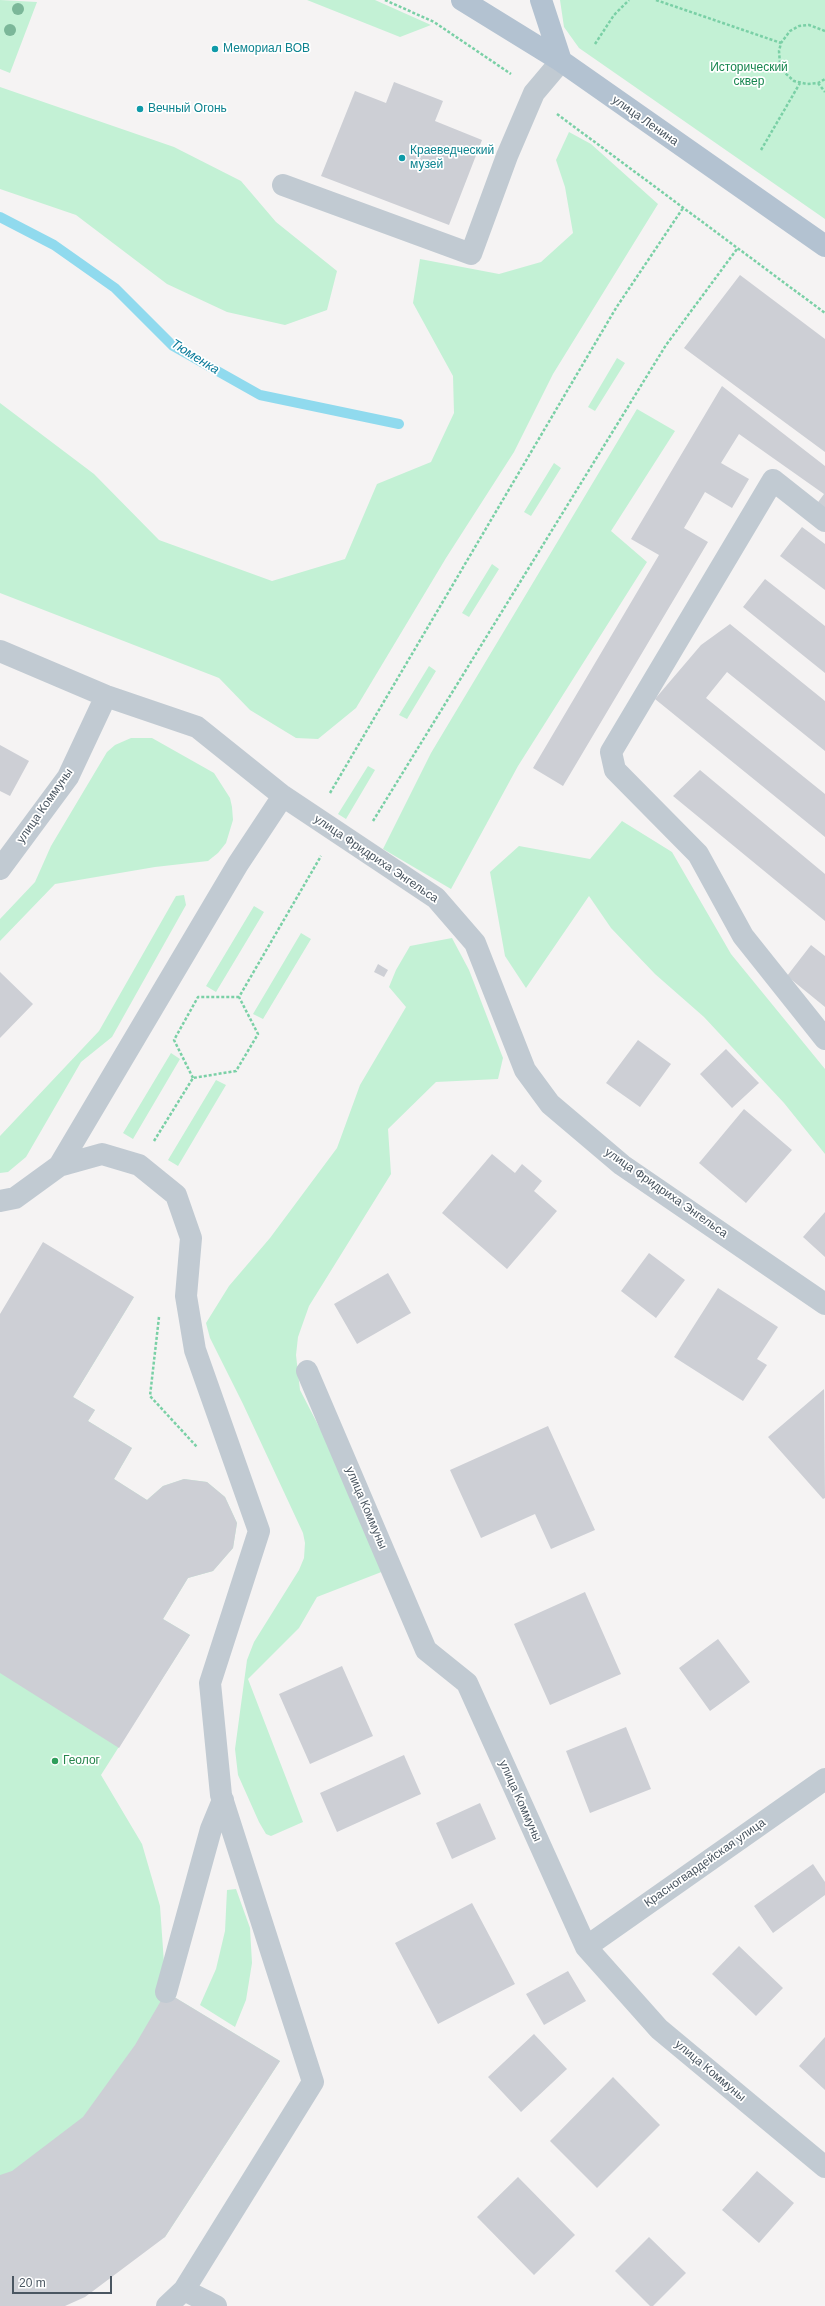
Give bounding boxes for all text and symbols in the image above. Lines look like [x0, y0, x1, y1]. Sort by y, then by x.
place label: Мемориал ВОВ [223, 42, 310, 56]
marker: Мемориал ВОВ [210, 44, 220, 54]
park label: Исторический сквер [710, 61, 788, 89]
street label: улица Ленина [609, 93, 681, 149]
place label: Вечный Огонь [148, 102, 227, 116]
marker: Вечный Огонь [135, 104, 145, 114]
place label: Краеведческий музей [410, 144, 494, 172]
marker: Краеведческий музей [397, 153, 407, 163]
water label: Тюменка [168, 336, 222, 378]
street label: улица Коммуны [14, 766, 76, 846]
street label: улица Фридриха Энгельса [311, 812, 441, 906]
street label: улица Фридриха Энгельса [602, 1145, 730, 1241]
street label: улица Коммуны [342, 1465, 390, 1551]
place label: Геолог [63, 1754, 100, 1768]
marker: Геолог [50, 1756, 60, 1766]
street label: улица Коммуны [496, 1758, 544, 1844]
street label: Красногвардейская улица [642, 1816, 768, 1910]
street label: улица Коммуны [672, 2037, 748, 2105]
scale bar [14, 2268, 114, 2294]
text: 20 m [19, 2276, 46, 2290]

